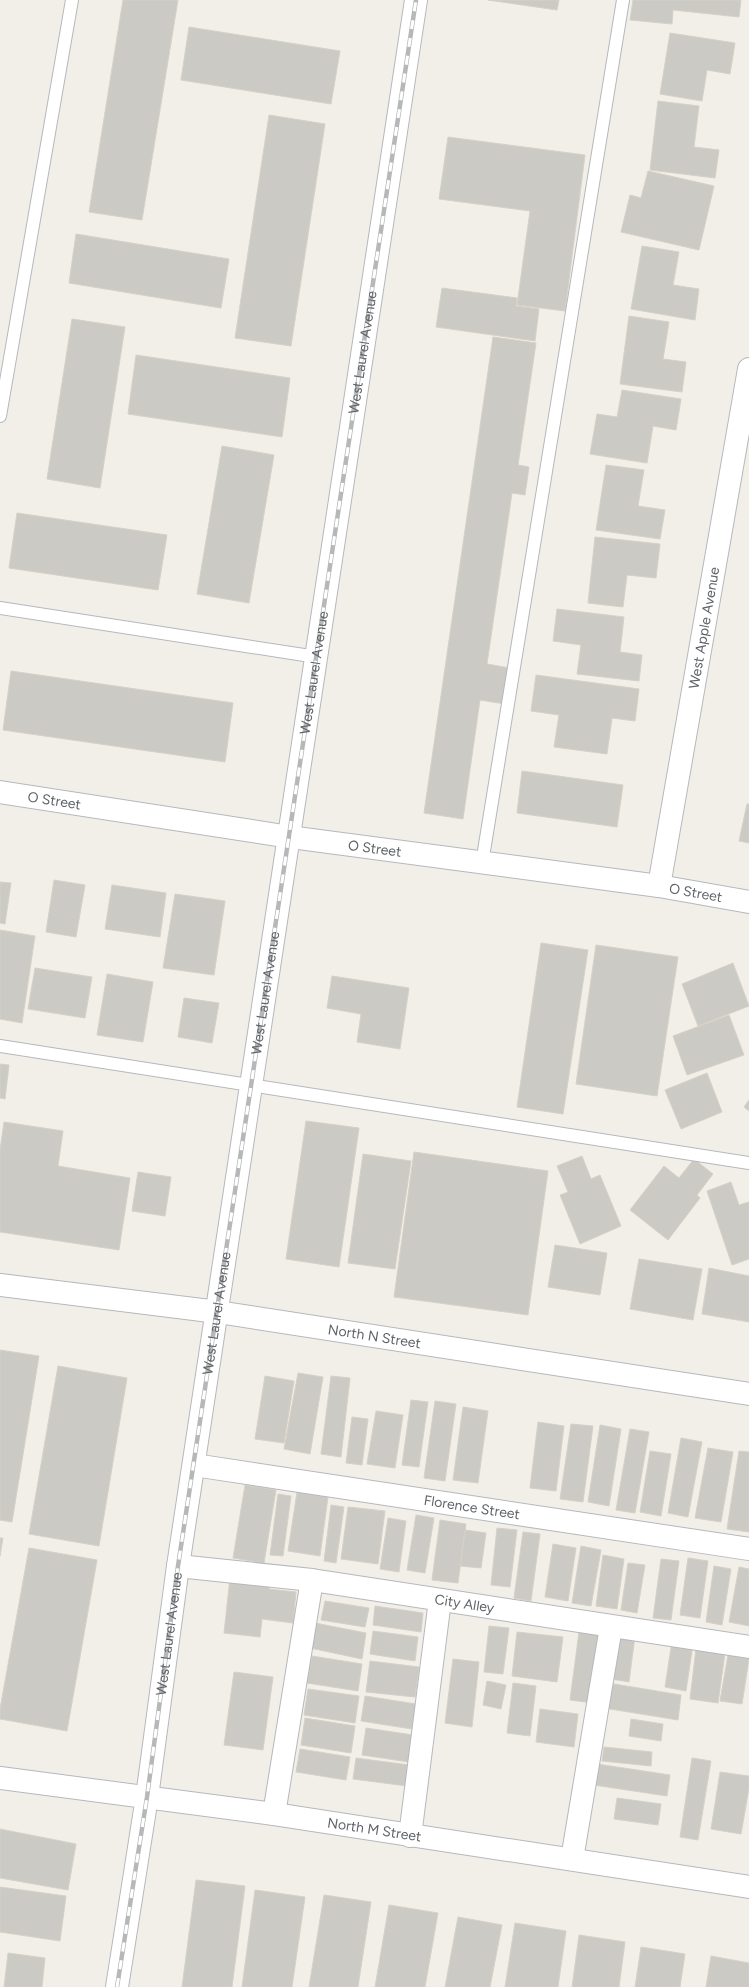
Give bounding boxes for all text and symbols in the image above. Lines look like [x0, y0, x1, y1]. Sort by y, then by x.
street label: West Laurel Avenue [345, 289, 380, 415]
street label: West Apple Avenue [685, 565, 723, 690]
street label: West Laurel Avenue [296, 610, 332, 735]
street label: O Street [27, 788, 82, 813]
street label: O Street [347, 836, 402, 860]
street label: O Street [668, 879, 724, 906]
street label: West Laurel Avenue [247, 930, 283, 1056]
street label: West Laurel Avenue [199, 1250, 234, 1376]
street label: North N Street [327, 1321, 422, 1352]
street label: Florence Street [423, 1491, 521, 1523]
street label: West Laurel Avenue [152, 1571, 186, 1697]
street label: City Alley [434, 1590, 496, 1616]
street label: North M Street [326, 1814, 423, 1845]

